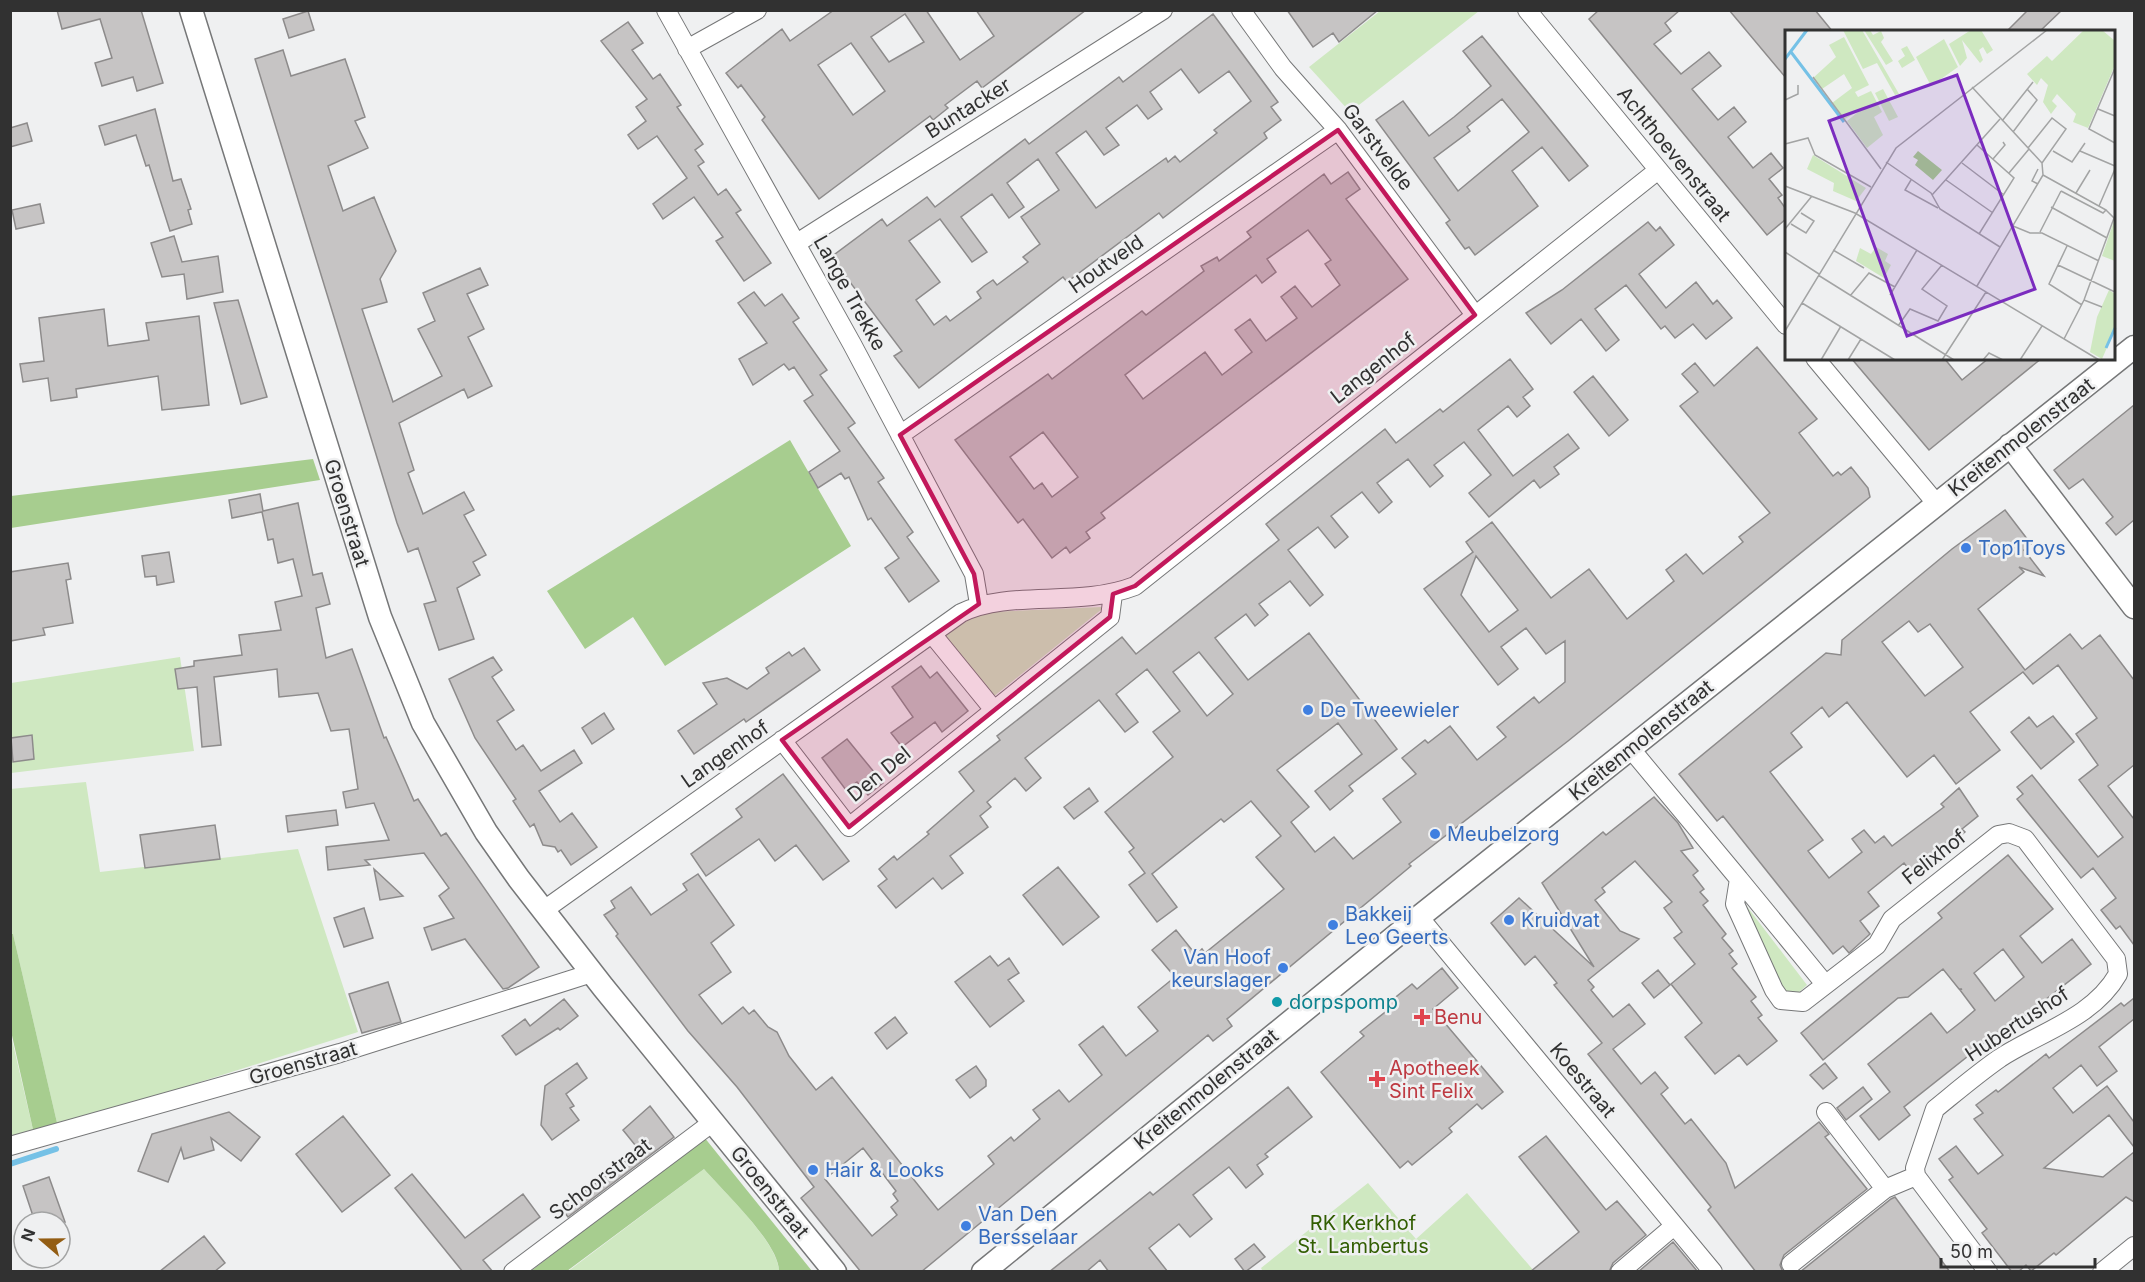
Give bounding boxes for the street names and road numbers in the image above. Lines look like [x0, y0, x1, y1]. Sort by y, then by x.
street label: Buntacker [921, 72, 1015, 144]
street label: Achthoevenstraat [1612, 82, 1736, 227]
street label: Garstvelde [1338, 99, 1418, 195]
street label: Houtveld [1064, 230, 1148, 298]
street label: Lange Trekke [809, 231, 891, 355]
street label: Langenhof [1326, 327, 1421, 409]
street label: Kreitenmolenstraat [1943, 372, 2099, 501]
street label: Groenstraat [319, 456, 375, 570]
street label: Kreitenmolenstraat [1564, 674, 1718, 805]
street label: Langenhof [677, 715, 774, 793]
street label: Den Del [843, 741, 915, 807]
street label: Felixhof [1897, 824, 1971, 889]
street label: Hubertushof [1961, 981, 2074, 1066]
street label: Kreitenmolenstraat [1129, 1023, 1283, 1154]
street label: Groenstraat [246, 1036, 360, 1090]
street label: Koestraat [1545, 1038, 1621, 1123]
street label: Schoorstraat [544, 1133, 656, 1225]
street label: Groenstraat [726, 1141, 815, 1243]

